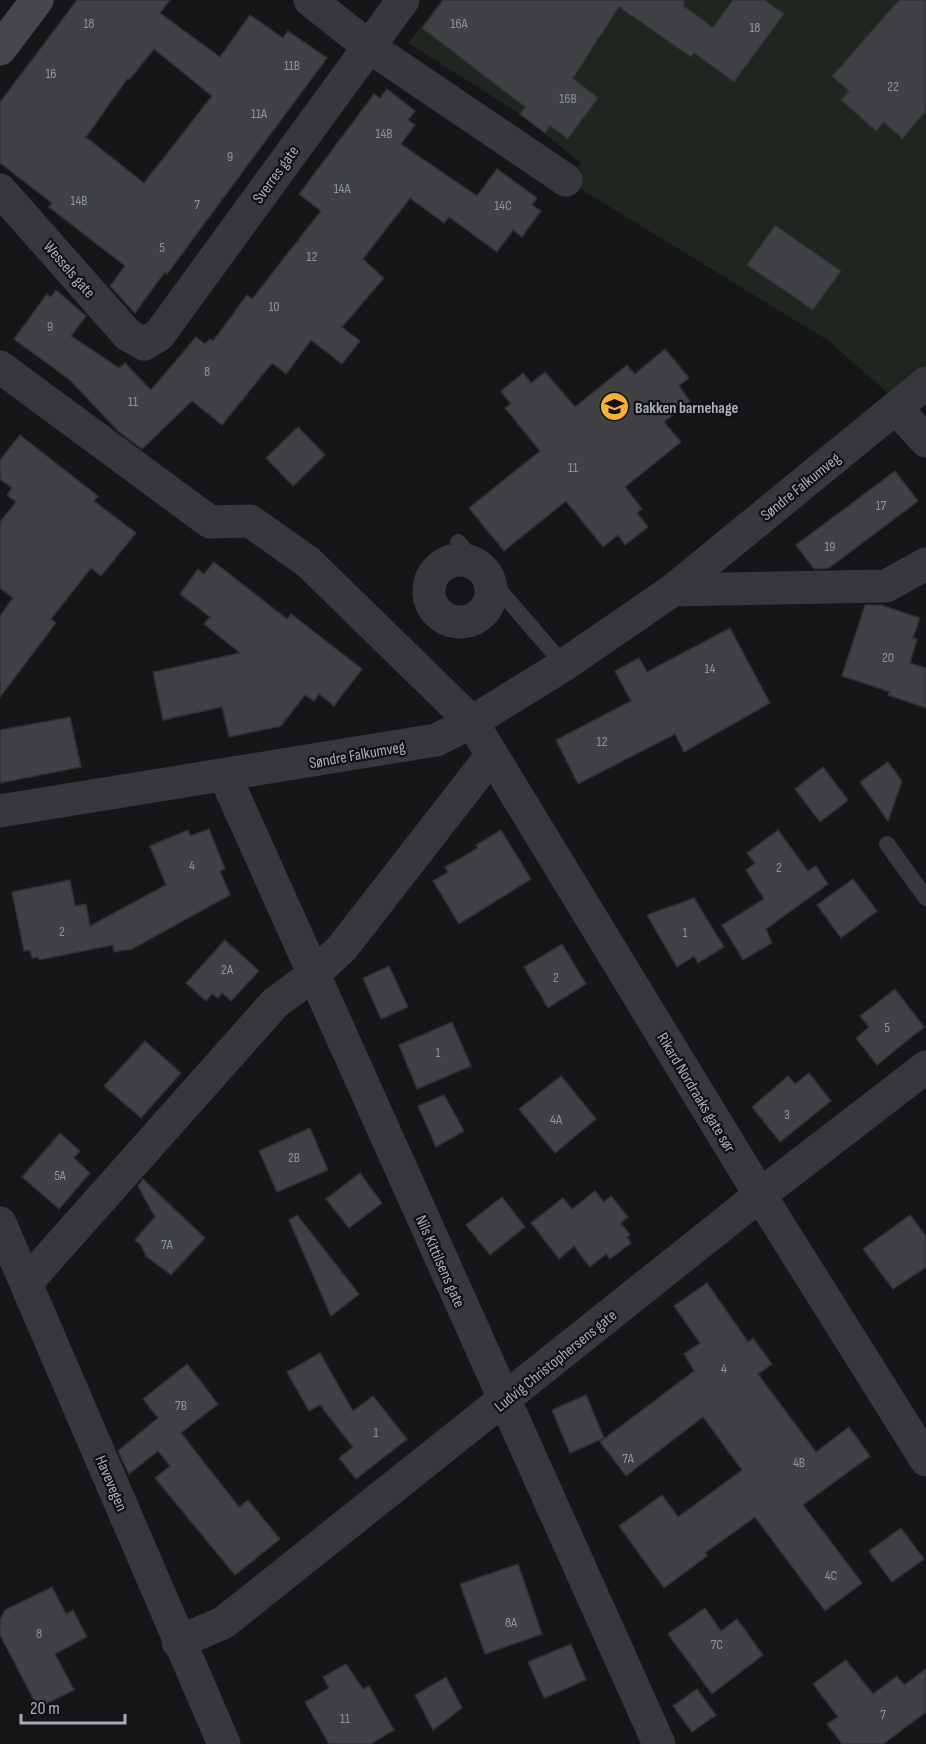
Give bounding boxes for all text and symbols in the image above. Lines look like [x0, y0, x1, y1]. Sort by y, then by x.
house number: 18 [83, 15, 95, 32]
house number: 16A [450, 15, 469, 32]
house number: 18 [749, 19, 761, 36]
house number: 11B [284, 57, 300, 74]
house number: 16 [45, 65, 57, 82]
house number: 22 [887, 78, 899, 95]
house number: 16B [559, 90, 577, 107]
house number: 11A [251, 105, 268, 122]
house number: 14B [376, 125, 392, 142]
street label: Sverres gate [249, 142, 303, 207]
house number: 9 [227, 148, 233, 165]
house number: 14A [334, 180, 351, 197]
house number: 14B [71, 192, 87, 209]
house number: 7 [194, 196, 200, 213]
house number: 14C [494, 197, 512, 214]
street label: Wessels gate [39, 238, 99, 302]
house number: 5 [159, 239, 165, 256]
house number: 12 [307, 248, 318, 265]
house number: 10 [268, 298, 280, 315]
house number: 9 [47, 318, 53, 335]
house number: 8 [204, 363, 210, 380]
school or university icon: Bakken barnehage [598, 391, 630, 423]
house number: 11 [128, 393, 138, 410]
place label: Bakken barnehage [635, 399, 739, 418]
street label: Søndre Falkumveg [757, 449, 845, 525]
house number: 11 [568, 459, 578, 476]
house number: 17 [876, 497, 887, 514]
house number: 19 [824, 538, 836, 555]
house number: 20 [882, 649, 894, 666]
house number: 14 [705, 660, 716, 677]
house number: 12 [597, 733, 608, 750]
street label: Søndre Falkumveg [308, 738, 407, 773]
house number: 4 [189, 857, 195, 874]
house number: 2 [776, 859, 782, 876]
house number: 2 [59, 923, 65, 940]
house number: 1 [683, 924, 688, 941]
house number: 2A [221, 961, 234, 978]
house number: 2 [553, 969, 559, 986]
house number: 5 [884, 1019, 890, 1036]
street label: Rikard Nordraaks gate sør [653, 1030, 739, 1156]
house number: 1 [436, 1044, 441, 1061]
house number: 3 [784, 1106, 790, 1123]
house number: 4A [550, 1111, 563, 1128]
house number: 2B [288, 1149, 300, 1166]
house number: 5A [54, 1167, 67, 1184]
street label: Nils Kittilsens gate [411, 1212, 468, 1311]
house number: 7A [161, 1236, 174, 1253]
street label: Ludvig Christophersens gate [491, 1306, 621, 1416]
house number: 4 [721, 1360, 727, 1377]
house number: 7B [175, 1397, 187, 1414]
house number: 1 [374, 1424, 379, 1441]
house number: 7A [622, 1450, 635, 1467]
street label: Havevegen [90, 1453, 131, 1514]
house number: 4B [793, 1454, 805, 1471]
house number: 4C [825, 1567, 838, 1584]
house number: 8A [505, 1614, 518, 1631]
house number: 8 [36, 1625, 42, 1642]
house number: 7C [711, 1636, 723, 1653]
scale bar [21, 1687, 124, 1725]
text: 20 m [30, 1698, 60, 1719]
house number: 7 [880, 1706, 886, 1723]
house number: 11 [340, 1710, 350, 1727]

